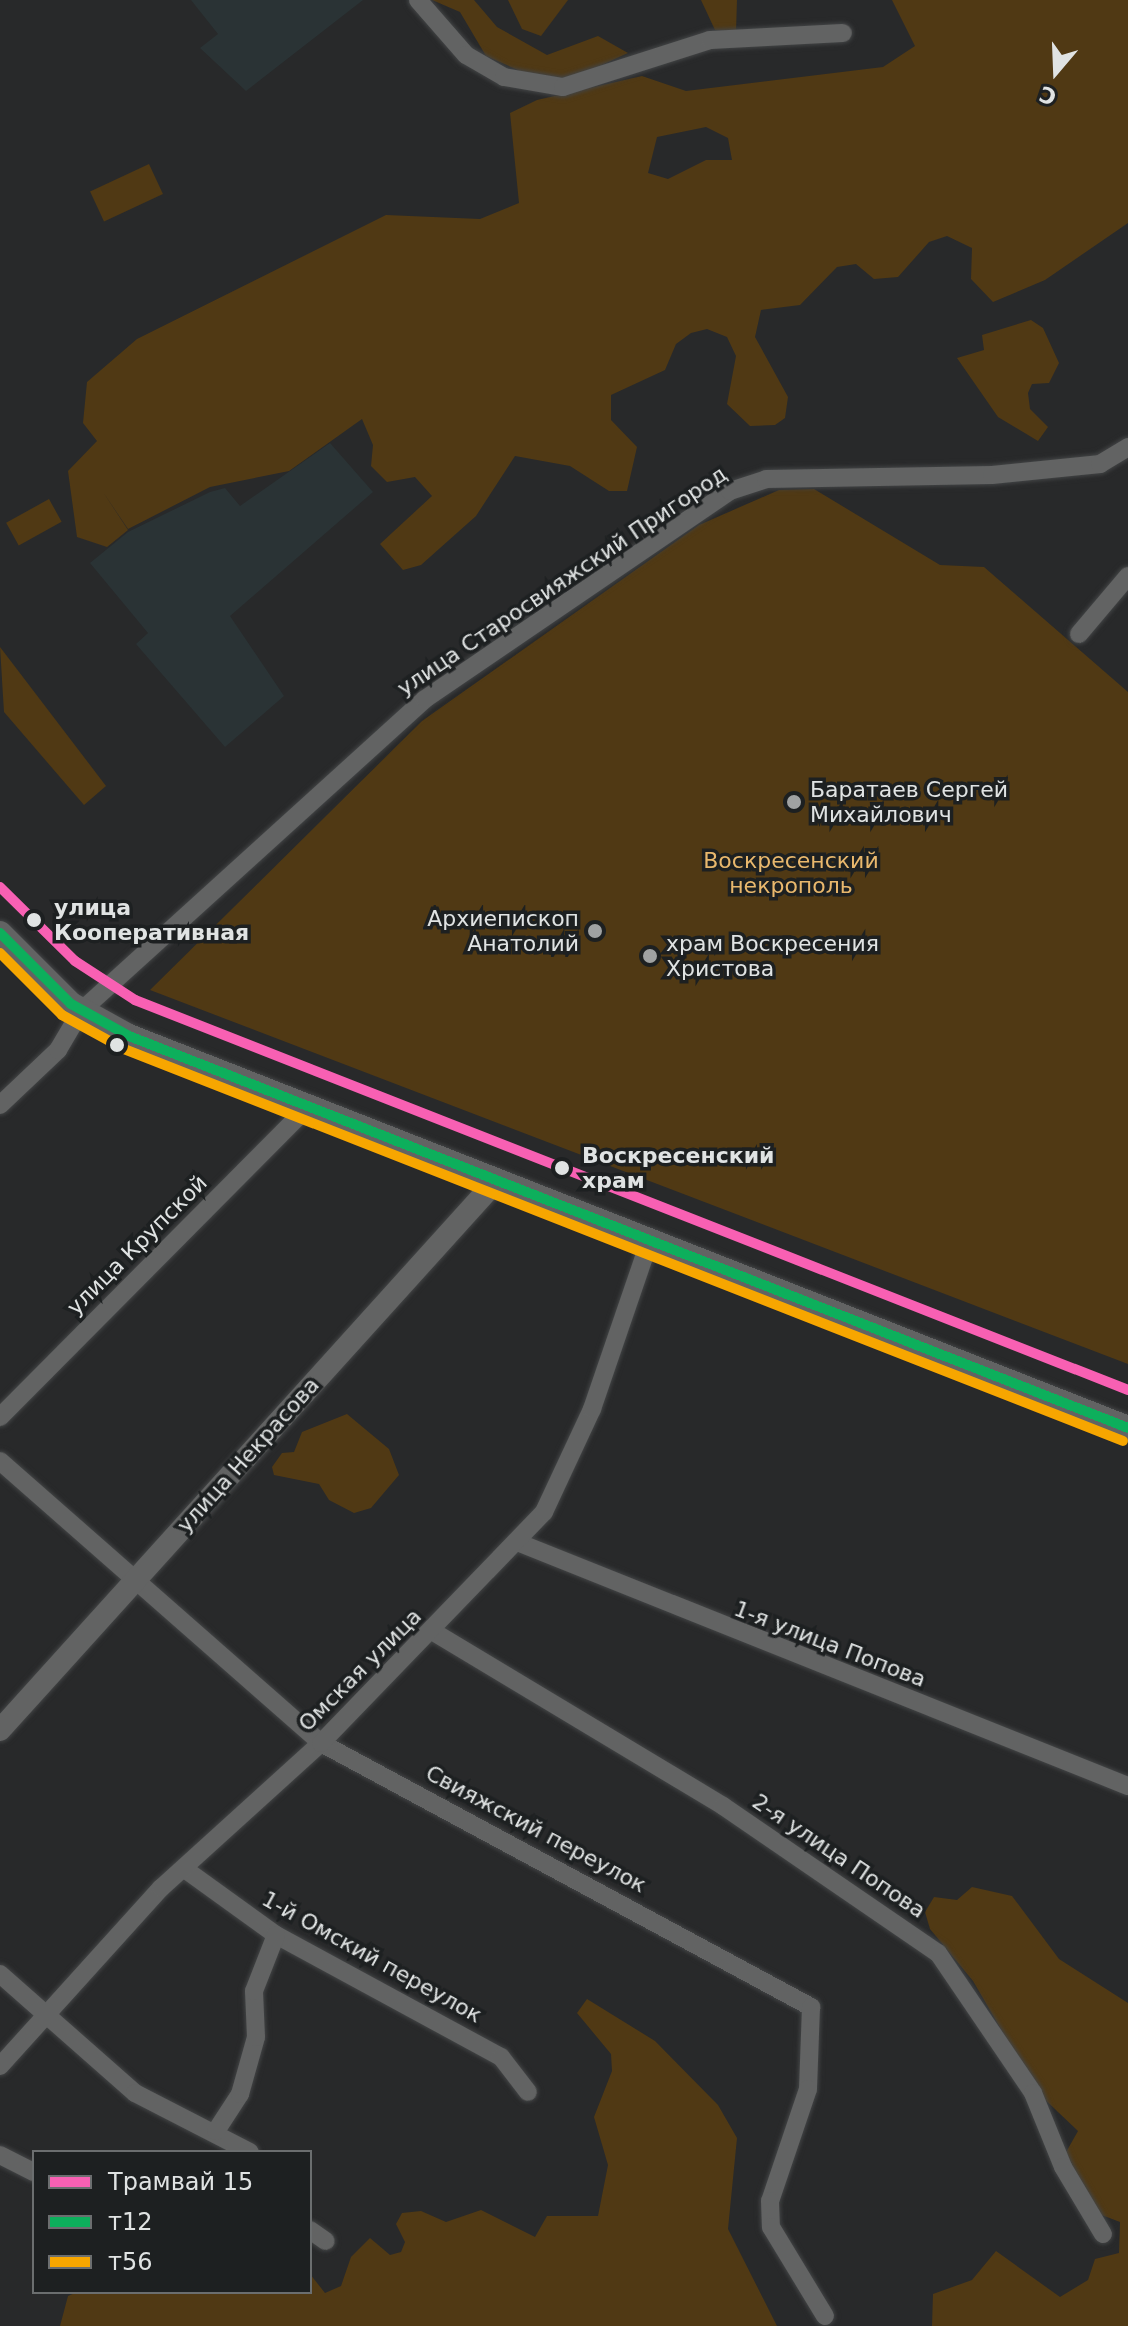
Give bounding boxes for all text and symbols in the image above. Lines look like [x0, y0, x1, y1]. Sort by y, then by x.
north arrow [1016, 32, 1096, 112]
text: С [1036, 81, 1060, 110]
street label: улица Старосвияжский Пригород [392, 461, 732, 701]
place label: Баратаев Сергей Михайлович [810, 776, 1008, 828]
marker: Баратаев Сергей Михайлович [785, 793, 803, 811]
park label: Воскресенский некрополь [703, 847, 879, 898]
place label: улица Кооперативная [54, 894, 249, 946]
place label: Архиепископ Анатолий [427, 905, 579, 956]
marker: улица Кооперативная [21, 907, 47, 933]
marker: Архиепископ Анатолий [586, 922, 604, 940]
place label: храм Воскресения Христова [666, 930, 879, 982]
marker: храм Воскресения Христова [641, 947, 659, 965]
unlabelled marker [109, 1037, 125, 1053]
place label: Воскресенский храм [582, 1142, 774, 1194]
marker: Воскресенский храм [549, 1155, 575, 1181]
street label: улица Крупской [62, 1170, 212, 1320]
street label: улица Некрасова [171, 1372, 325, 1538]
street label: 1-я улица Попова [730, 1595, 930, 1693]
street label: Омская улица [293, 1603, 427, 1737]
street label: Свияжский переулок [421, 1760, 651, 1898]
street label: 2-я улица Попова [747, 1788, 931, 1924]
street label: 1-й Омский переулок [257, 1885, 487, 2029]
legend [32, 2150, 312, 2294]
text: Трамвай 15 [108, 2168, 253, 2196]
text: т12 [108, 2208, 153, 2236]
text: т56 [108, 2248, 153, 2276]

